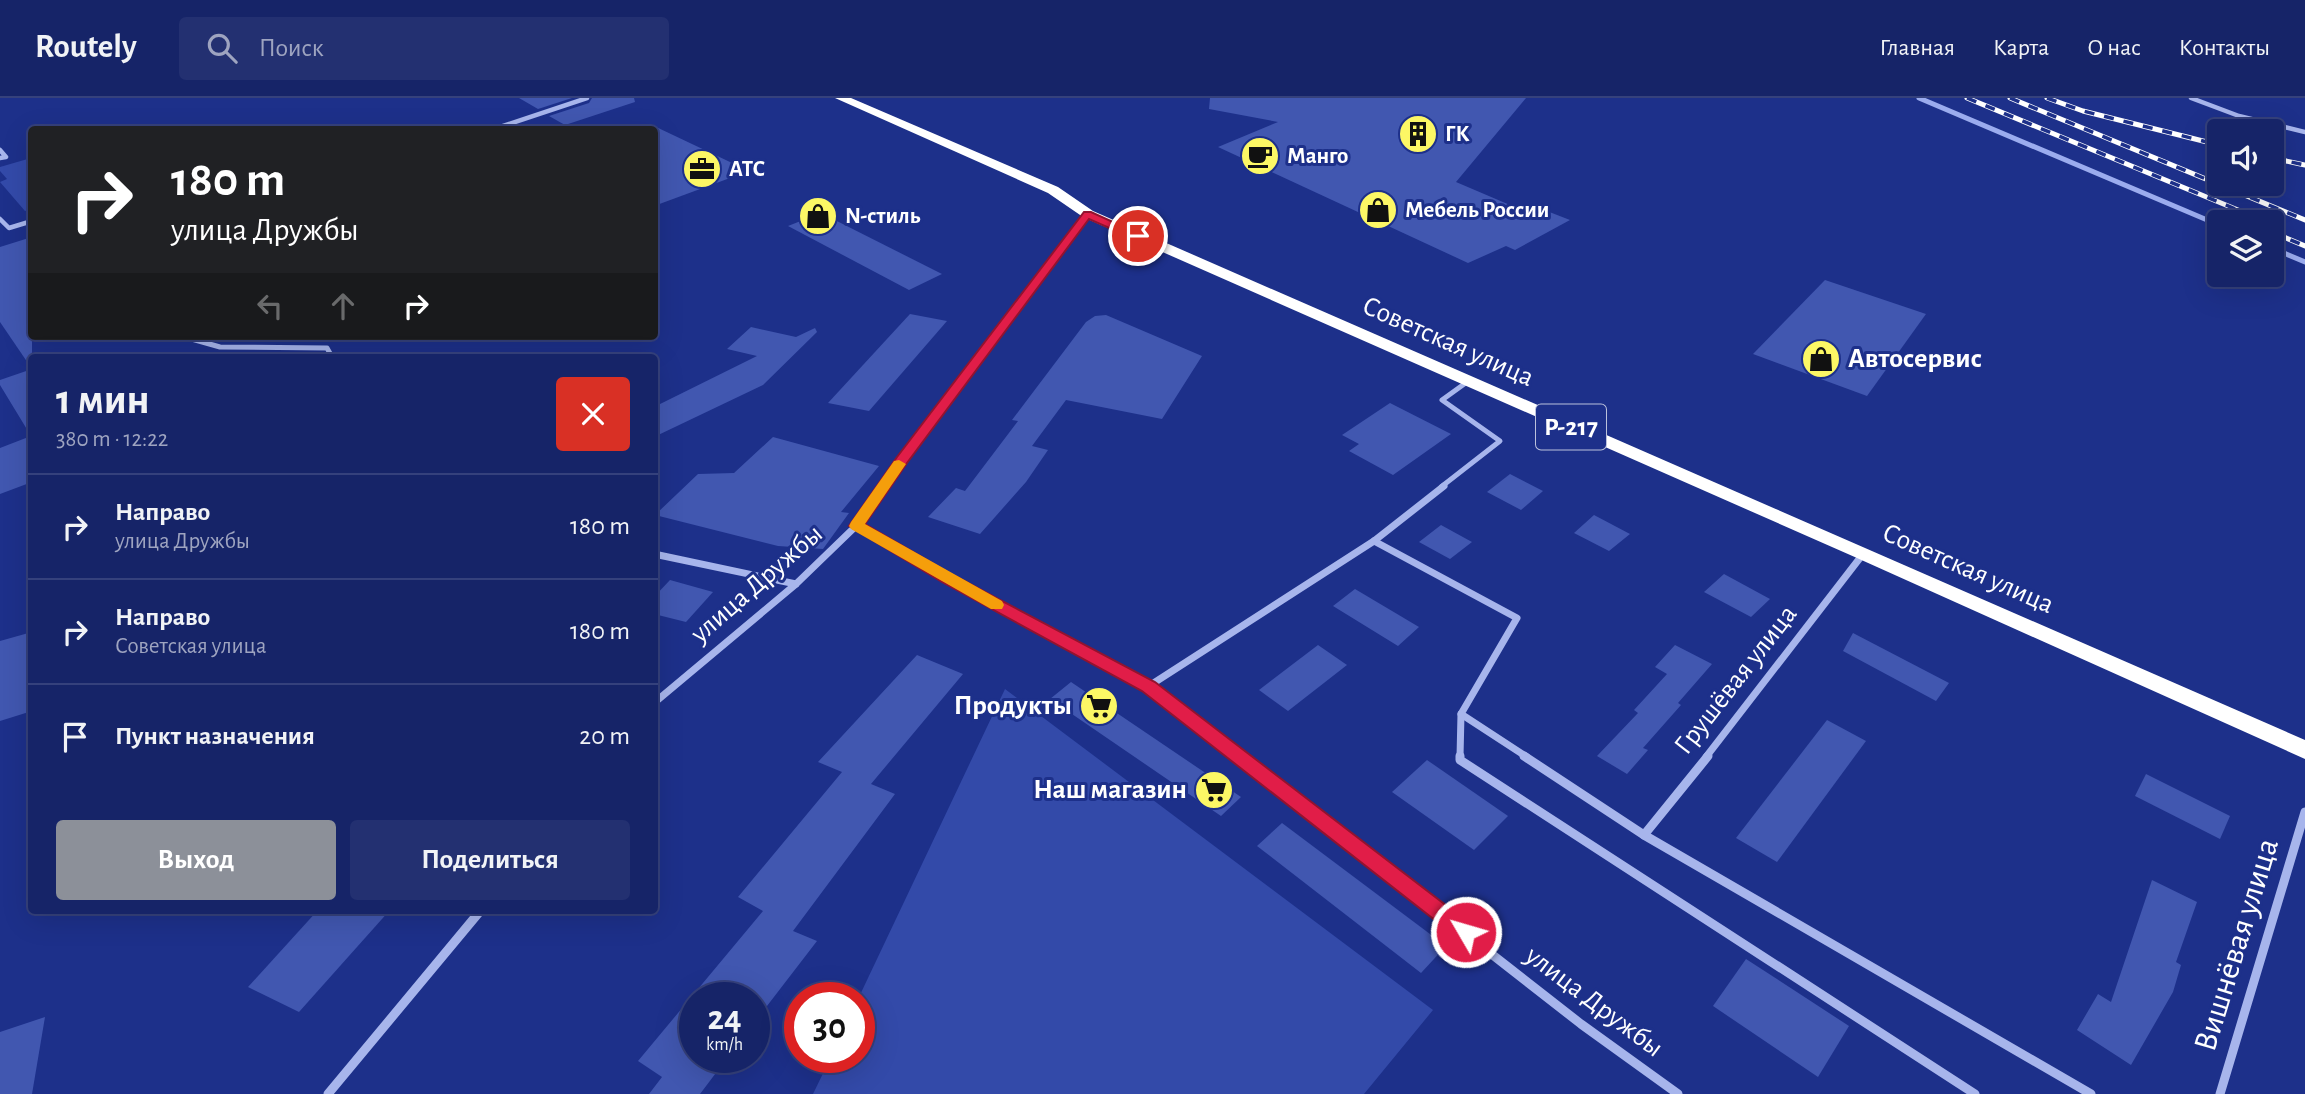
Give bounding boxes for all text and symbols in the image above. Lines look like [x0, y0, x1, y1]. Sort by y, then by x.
search box [179, 17, 669, 80]
icon: search [203, 29, 241, 67]
text: Routely [35, 31, 137, 64]
text: Поиск [259, 35, 324, 61]
text: Главная [1880, 36, 1955, 60]
text: Карта [1993, 36, 2049, 60]
text: О нас [2087, 36, 2141, 60]
text: Контакты [2179, 36, 2270, 60]
building icon: ГК [1397, 113, 1439, 155]
map controls [2207, 119, 2284, 287]
button: sound [2207, 119, 2284, 196]
place label: ГК [1445, 123, 1470, 146]
cafe icon: Манго [1239, 135, 1281, 177]
place label: Манго [1287, 145, 1348, 168]
office icon: АТС [681, 148, 723, 190]
icon: right [56, 154, 147, 245]
text: 180 m [171, 156, 285, 205]
place label: АТС [729, 158, 765, 181]
shop icon: Мебель России [1357, 189, 1399, 231]
shop icon: N-стиль [797, 195, 839, 237]
place label: Мебель России [1405, 199, 1549, 222]
place label: N-стиль [845, 205, 921, 228]
pin [1108, 206, 1168, 266]
button: layers [2207, 210, 2284, 287]
text: улица Дружбы [171, 214, 359, 246]
icon: arrive [1119, 217, 1157, 255]
icon: left [251, 287, 289, 325]
icon: ahead [324, 287, 362, 325]
icon: right [397, 287, 435, 325]
street label: Советская улица [1358, 292, 1538, 392]
shop icon: Автосервис [1800, 338, 1842, 380]
place label: Автосервис [1848, 345, 1982, 373]
button: close [556, 377, 630, 451]
text: 1 мин [56, 379, 150, 421]
road number: Р-217 [1536, 404, 1606, 450]
text: 380 m · 12:22 [56, 428, 168, 451]
text: Направо [115, 499, 210, 525]
icon: right [56, 508, 94, 546]
text: 180 m [570, 513, 630, 539]
street label: Советская улица [1878, 519, 2058, 619]
street label: улица Дружбы [685, 520, 828, 649]
text: улица Дружбы [115, 530, 250, 553]
street label: Грушёвая улица [1669, 600, 1803, 760]
text: Направо [115, 604, 210, 630]
icon: right [56, 613, 94, 651]
text: 180 m [570, 618, 630, 644]
text: Советская улица [115, 635, 266, 658]
supermarket icon: Продукты [1078, 685, 1120, 727]
place label: Продукты [954, 692, 1072, 720]
icon: arrive [56, 718, 94, 756]
text: Пункт назначения [115, 723, 315, 749]
text: 20 m [579, 723, 630, 749]
supermarket icon: Наш магазин [1193, 769, 1235, 811]
place label: Наш магазин [1033, 776, 1187, 804]
button: Выход [56, 820, 336, 900]
button: Поделиться [350, 820, 630, 900]
street label: Вишнёвая улица [2189, 835, 2285, 1055]
position arrow [1429, 895, 1503, 969]
street label: улица Дружбы [1519, 941, 1668, 1063]
speed limit sign: 30 [784, 982, 875, 1073]
text: 24 [707, 1001, 742, 1036]
text: km/h [706, 1036, 743, 1054]

